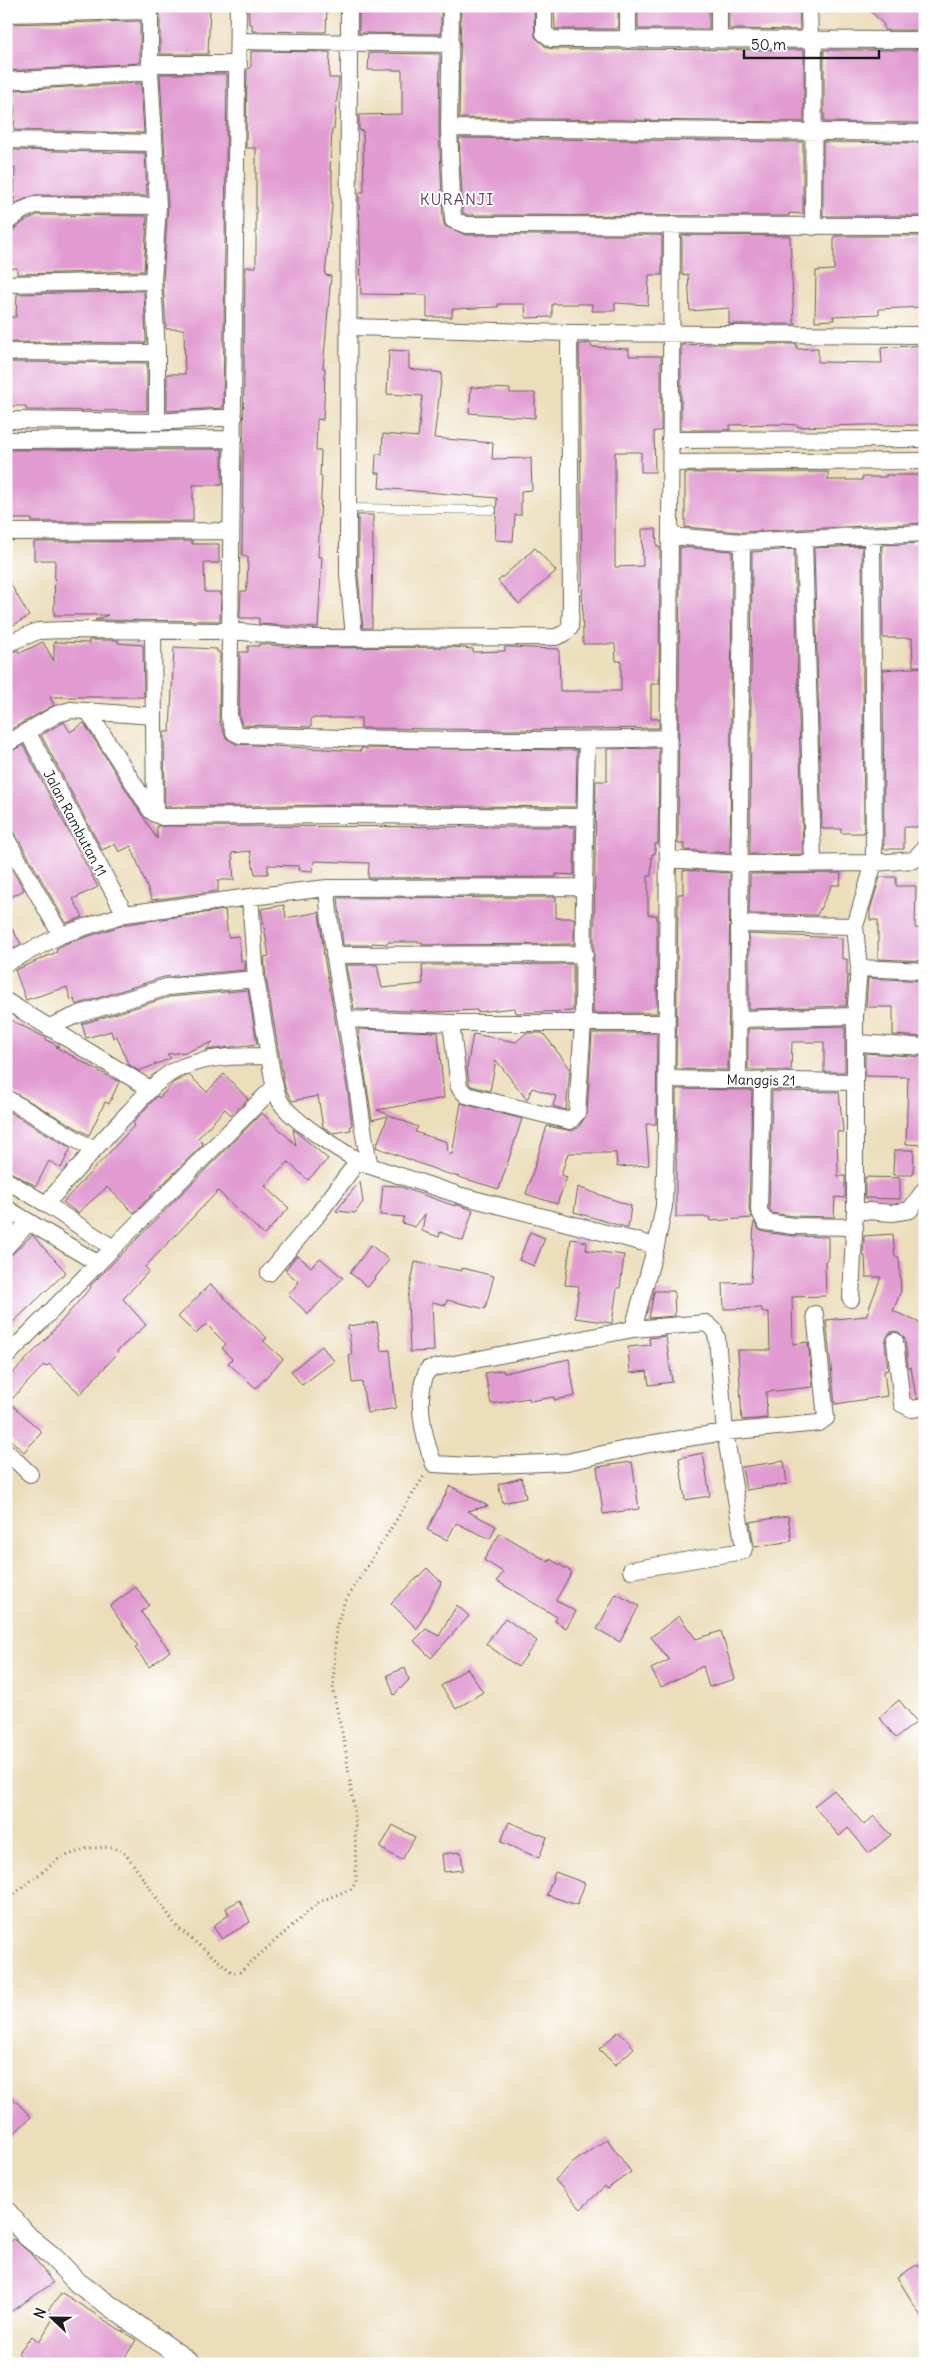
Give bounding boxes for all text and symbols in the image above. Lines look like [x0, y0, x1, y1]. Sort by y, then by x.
scale bar [744, 28, 878, 60]
text: 50 m [751, 35, 786, 54]
district label: KURANJI [420, 189, 494, 209]
street label: Jalan Rambutan 11 [39, 767, 111, 879]
street label: Manggis 21 [726, 1070, 796, 1090]
north arrow [28, 2292, 78, 2342]
text: N [30, 2305, 50, 2321]

